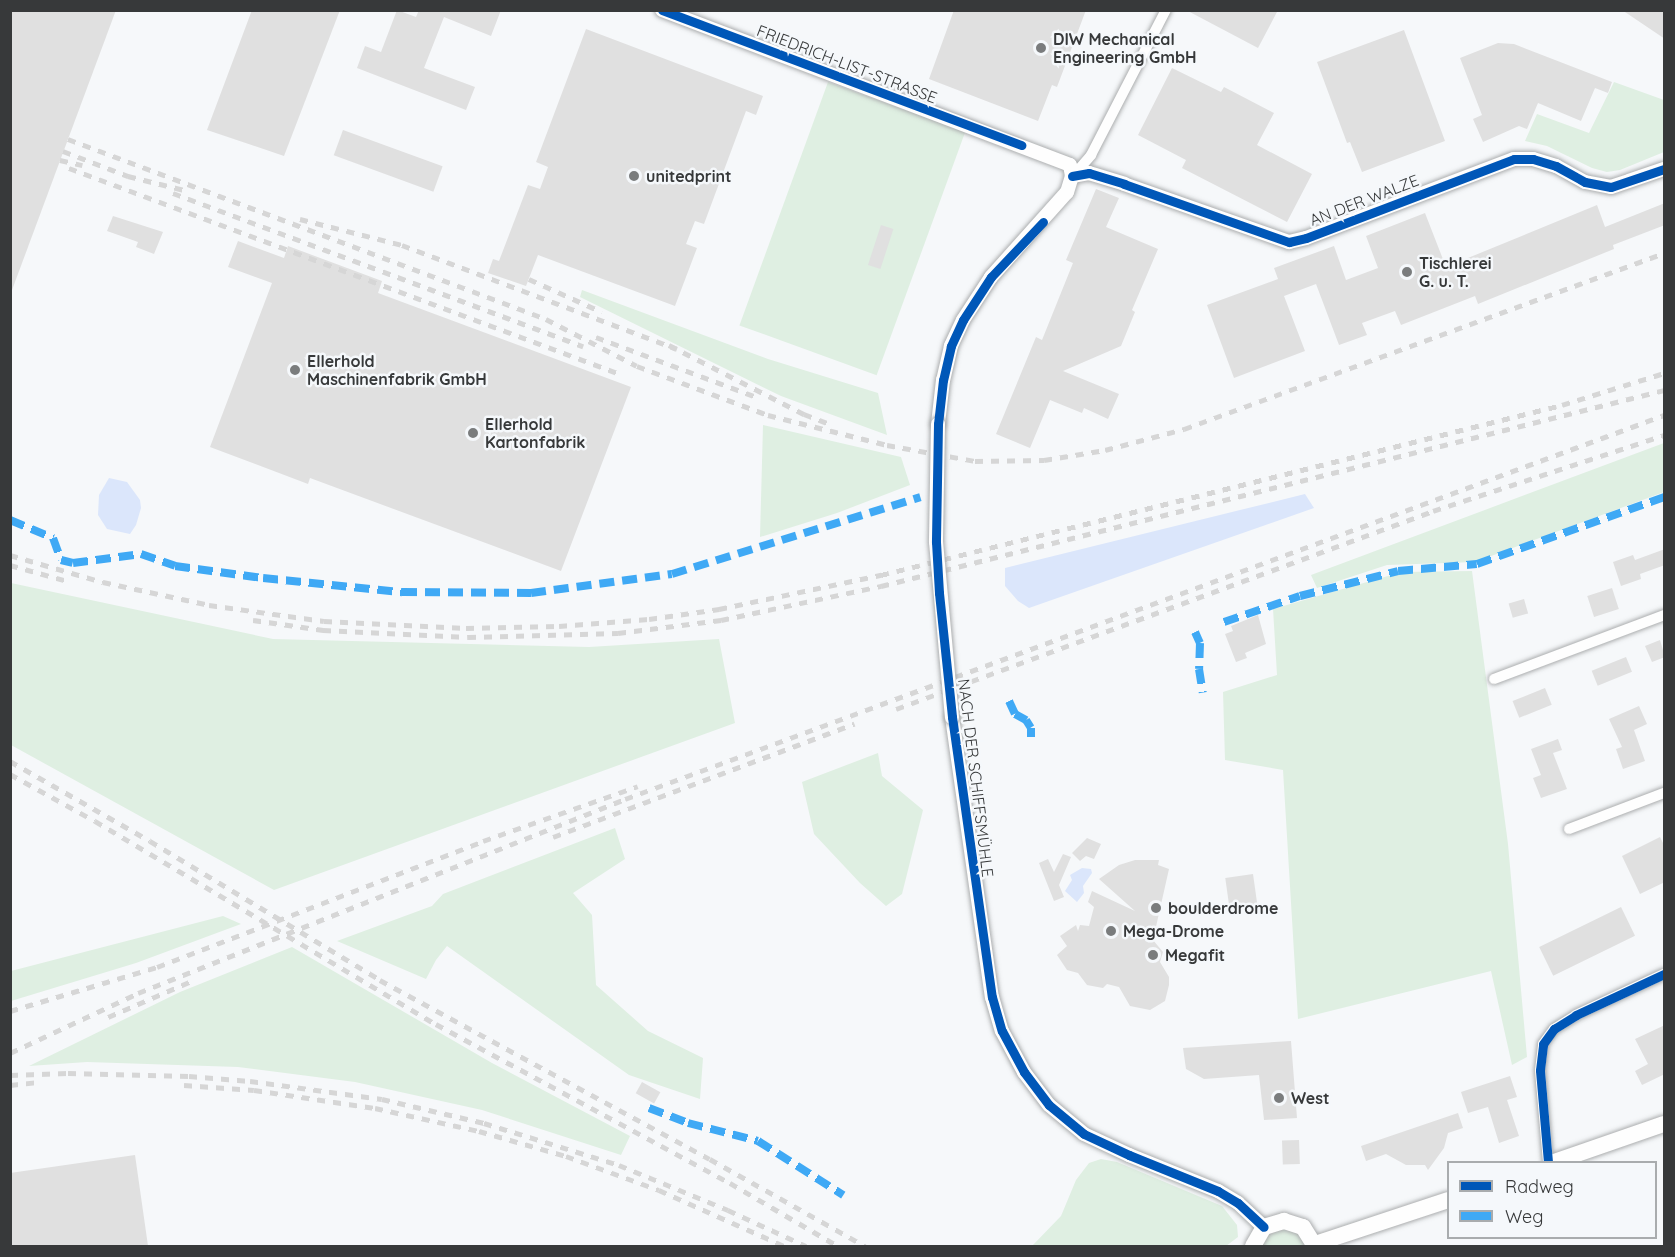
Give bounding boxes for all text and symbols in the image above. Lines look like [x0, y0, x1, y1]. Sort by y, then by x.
street label: FRIEDRICH-LIST-STRASSE [754, 21, 940, 107]
place label: DIW Mechanical Engineering GmbH [1053, 29, 1196, 67]
marker: DIW Mechanical Engineering GmbH [1034, 41, 1048, 55]
place label: unitedprint [646, 166, 732, 186]
marker: unitedprint [627, 169, 641, 183]
street label: AN DER WALZE [1307, 170, 1421, 230]
place label: Tischlerei G. u. T. [1419, 253, 1492, 291]
marker: Tischlerei G. u. T. [1400, 265, 1414, 279]
place label: Ellerhold Maschinenfabrik GmbH [307, 351, 487, 389]
marker: Ellerhold Maschinenfabrik GmbH [288, 363, 302, 377]
place label: Ellerhold Kartonfabrik [485, 414, 585, 452]
marker: Ellerhold Kartonfabrik [466, 426, 480, 440]
street label: NACH DER SCHIFFSMÜHLE [954, 678, 998, 878]
place label: boulderdrome [1168, 898, 1278, 918]
marker: boulderdrome [1149, 901, 1163, 915]
place label: Mega-Drome [1123, 921, 1224, 941]
marker: Mega-Drome [1104, 924, 1118, 938]
place label: Megafit [1165, 945, 1225, 965]
marker: Megafit [1146, 948, 1160, 962]
place label: West [1291, 1088, 1330, 1108]
marker: West [1272, 1091, 1286, 1105]
legend [1447, 1161, 1657, 1239]
text: Radweg [1505, 1175, 1574, 1198]
text: Weg [1505, 1205, 1543, 1228]

